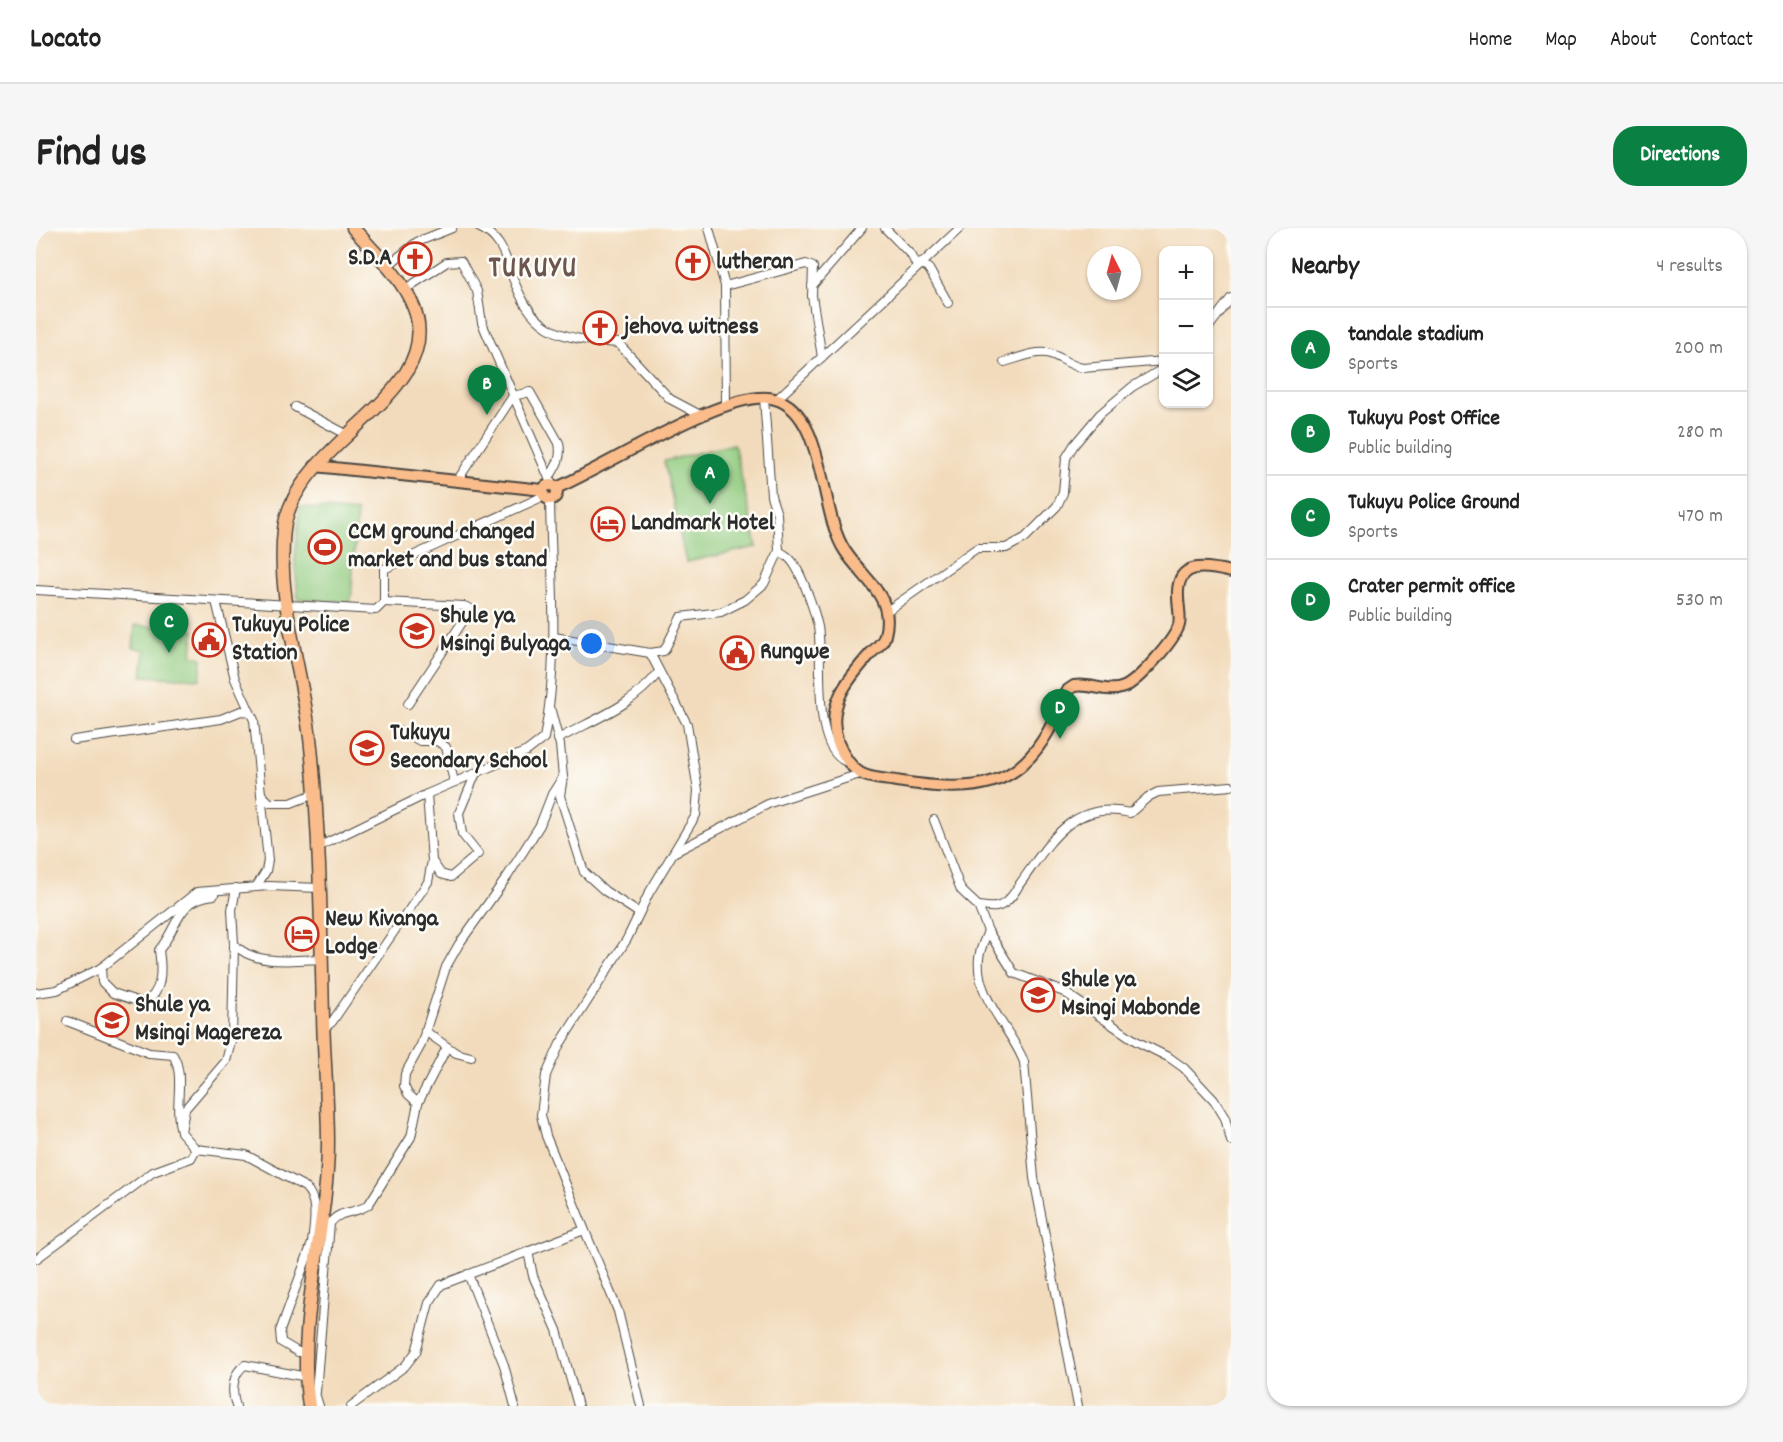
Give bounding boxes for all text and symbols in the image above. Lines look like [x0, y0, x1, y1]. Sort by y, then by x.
text: Locato [30, 21, 101, 61]
text: Home [1468, 26, 1512, 56]
text: Map [1545, 26, 1577, 56]
text: About [1610, 26, 1657, 56]
text: Contact [1690, 26, 1753, 56]
text: Find us [36, 126, 147, 186]
button: Directions [1613, 126, 1747, 186]
church icon: S.D.A [397, 241, 433, 277]
place label: S.D.A [348, 242, 392, 276]
church icon: lutheran [675, 245, 711, 281]
place label: lutheran [716, 246, 794, 280]
north arrow [1087, 246, 1141, 300]
map controls [1159, 246, 1213, 408]
button: + [1159, 246, 1213, 300]
district label: TUKUYU [488, 249, 578, 292]
text: Nearby [1291, 249, 1359, 286]
text: 4 results [1656, 253, 1723, 281]
button: − [1159, 300, 1213, 354]
church icon: jehova witness [582, 310, 618, 346]
place label: jehova witness [620, 311, 759, 345]
text: tandale stadium [1348, 320, 1484, 351]
text: A [1305, 335, 1316, 363]
text: 200 m [1674, 335, 1723, 363]
text: Sports [1348, 351, 1398, 379]
button: layers [1159, 354, 1213, 408]
pin: B [468, 366, 506, 415]
text: Tukuyu Post Office [1348, 404, 1500, 435]
text: B [1306, 419, 1315, 447]
text: 280 m [1677, 419, 1723, 447]
text: Public building [1348, 435, 1452, 463]
pin: A [690, 454, 730, 504]
text: Tukuyu Police Ground [1348, 488, 1520, 519]
text: C [1306, 503, 1315, 531]
text: 470 m [1678, 503, 1723, 531]
hotel icon: Landmark Hotel [590, 506, 626, 542]
place label: Landmark Hotel [631, 507, 775, 541]
place label: CCM ground changed market and bus stand [348, 516, 547, 578]
text: Sports [1348, 519, 1398, 547]
sports icon: CCM ground changed market and bus stand [307, 529, 343, 565]
text: Crater permit office [1348, 572, 1515, 603]
text: D [1305, 587, 1316, 615]
text: 530 m [1676, 587, 1723, 615]
place label: Shule ya Msingi Bulyaga [440, 600, 571, 662]
text: Public building [1348, 603, 1452, 631]
pin: C [150, 604, 188, 653]
place label: Tukuyu Police Station [232, 609, 350, 671]
school or university icon: Shule ya Msingi Bulyaga [399, 613, 435, 649]
public building icon: Tukuyu Police Station [191, 622, 227, 658]
your location [577, 629, 606, 658]
public building icon: Rungwe [719, 635, 755, 671]
place label: Rungwe [760, 636, 830, 670]
pin: D [1040, 690, 1080, 739]
place label: Tukuyu Secondary School [390, 717, 548, 779]
school or university icon: Tukuyu Secondary School [349, 730, 385, 766]
place label: New Kivanga Lodge [325, 903, 439, 965]
hotel icon: New Kivanga Lodge [284, 916, 320, 952]
place label: Shule ya Msingi Mabonde [1061, 964, 1201, 1026]
school or university icon: Shule ya Msingi Mabonde [1020, 977, 1056, 1013]
place label: Shule ya Msingi Magereza [135, 989, 282, 1051]
school or university icon: Shule ya Msingi Magereza [94, 1002, 130, 1038]

